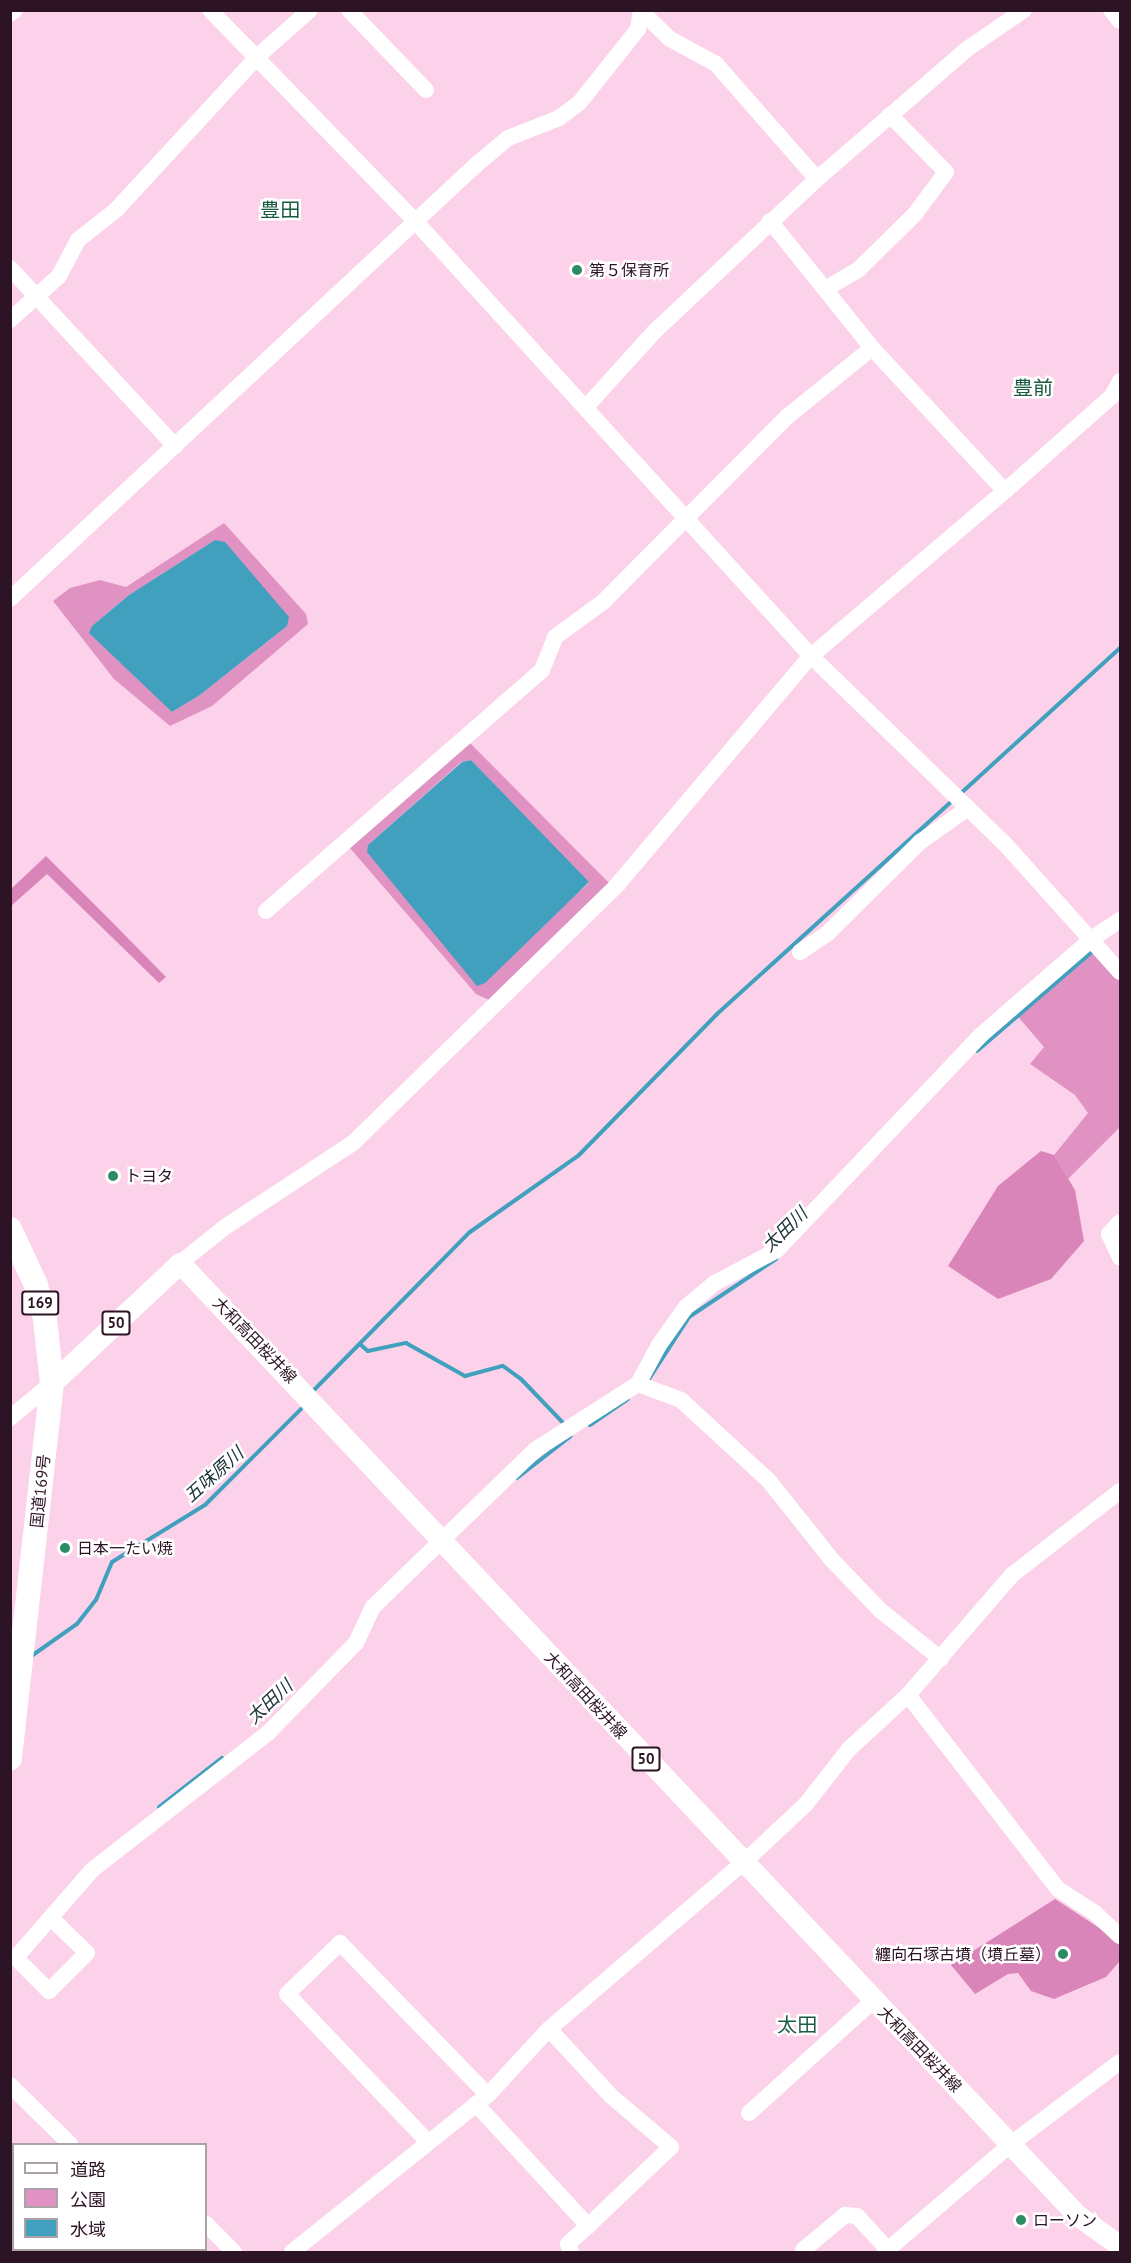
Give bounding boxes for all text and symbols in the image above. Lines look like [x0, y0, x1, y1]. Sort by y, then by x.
district label: 豊田 [260, 198, 300, 222]
place label: 第５保育所 [589, 260, 669, 280]
marker: 第５保育所 [570, 263, 584, 277]
district label: 豊前 [1013, 376, 1053, 400]
place label: トヨタ [125, 1166, 173, 1186]
marker: トヨタ [106, 1169, 120, 1183]
water label: 太田川 [758, 1203, 812, 1257]
road number: 169 [20, 1291, 60, 1315]
street label: 大和高田桜井線 [209, 1293, 301, 1387]
road number: 50 [101, 1311, 131, 1335]
water label: 五味原川 [180, 1443, 248, 1507]
street label: 国道169号 [27, 1453, 53, 1529]
place label: 日本一たい焼 [77, 1538, 173, 1558]
marker: 日本一たい焼 [58, 1541, 72, 1555]
street label: 大和高田桜井線 [541, 1647, 631, 1743]
water label: 太田川 [243, 1676, 297, 1728]
road number: 50 [631, 1747, 661, 1771]
place label: 纏向石塚古墳（墳丘墓） [875, 1944, 1051, 1964]
marker: 纏向石塚古墳（墳丘墓） [1056, 1947, 1070, 1961]
street label: 大和高田桜井線 [874, 2002, 966, 2096]
district label: 太田 [777, 2013, 817, 2037]
legend [12, 2143, 207, 2251]
text: 道路 [70, 2158, 106, 2181]
text: 公園 [70, 2188, 106, 2211]
place label: ローソン [1033, 2210, 1097, 2230]
marker: ローソン [1014, 2213, 1028, 2227]
text: 水域 [70, 2218, 106, 2241]

